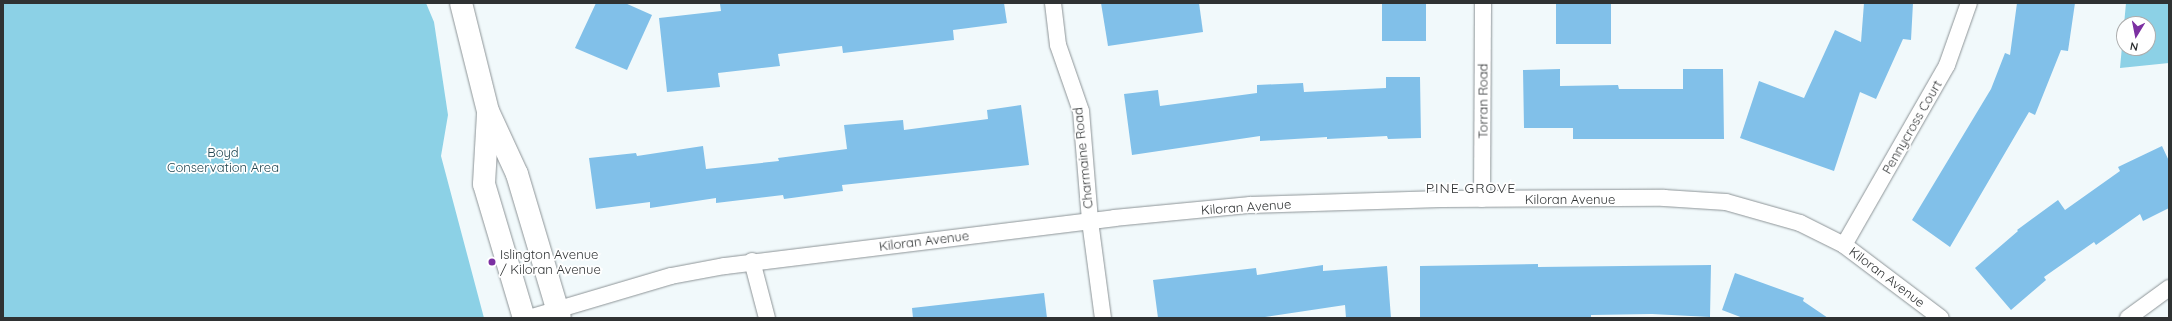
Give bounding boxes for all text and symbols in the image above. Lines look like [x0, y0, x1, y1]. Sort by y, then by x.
north arrow [2116, 16, 2156, 56]
text: N [2129, 39, 2139, 54]
street label: Torran Road [1475, 63, 1491, 139]
street label: Pennycross Court [1879, 77, 1945, 177]
street label: Charmaine Road [1070, 106, 1096, 210]
park label: Boyd Conservation Area [167, 145, 279, 176]
district label: PINE GROVE [1426, 180, 1516, 196]
street label: Kiloran Avenue [1525, 191, 1615, 207]
street label: Kiloran Avenue [1200, 196, 1292, 218]
street label: Kiloran Avenue [878, 228, 970, 254]
street label: Kiloran Avenue [1846, 244, 1928, 310]
place label: Islington Avenue / Kiloran Avenue [500, 247, 601, 278]
marker: Islington Avenue / Kiloran Avenue [487, 257, 497, 267]

